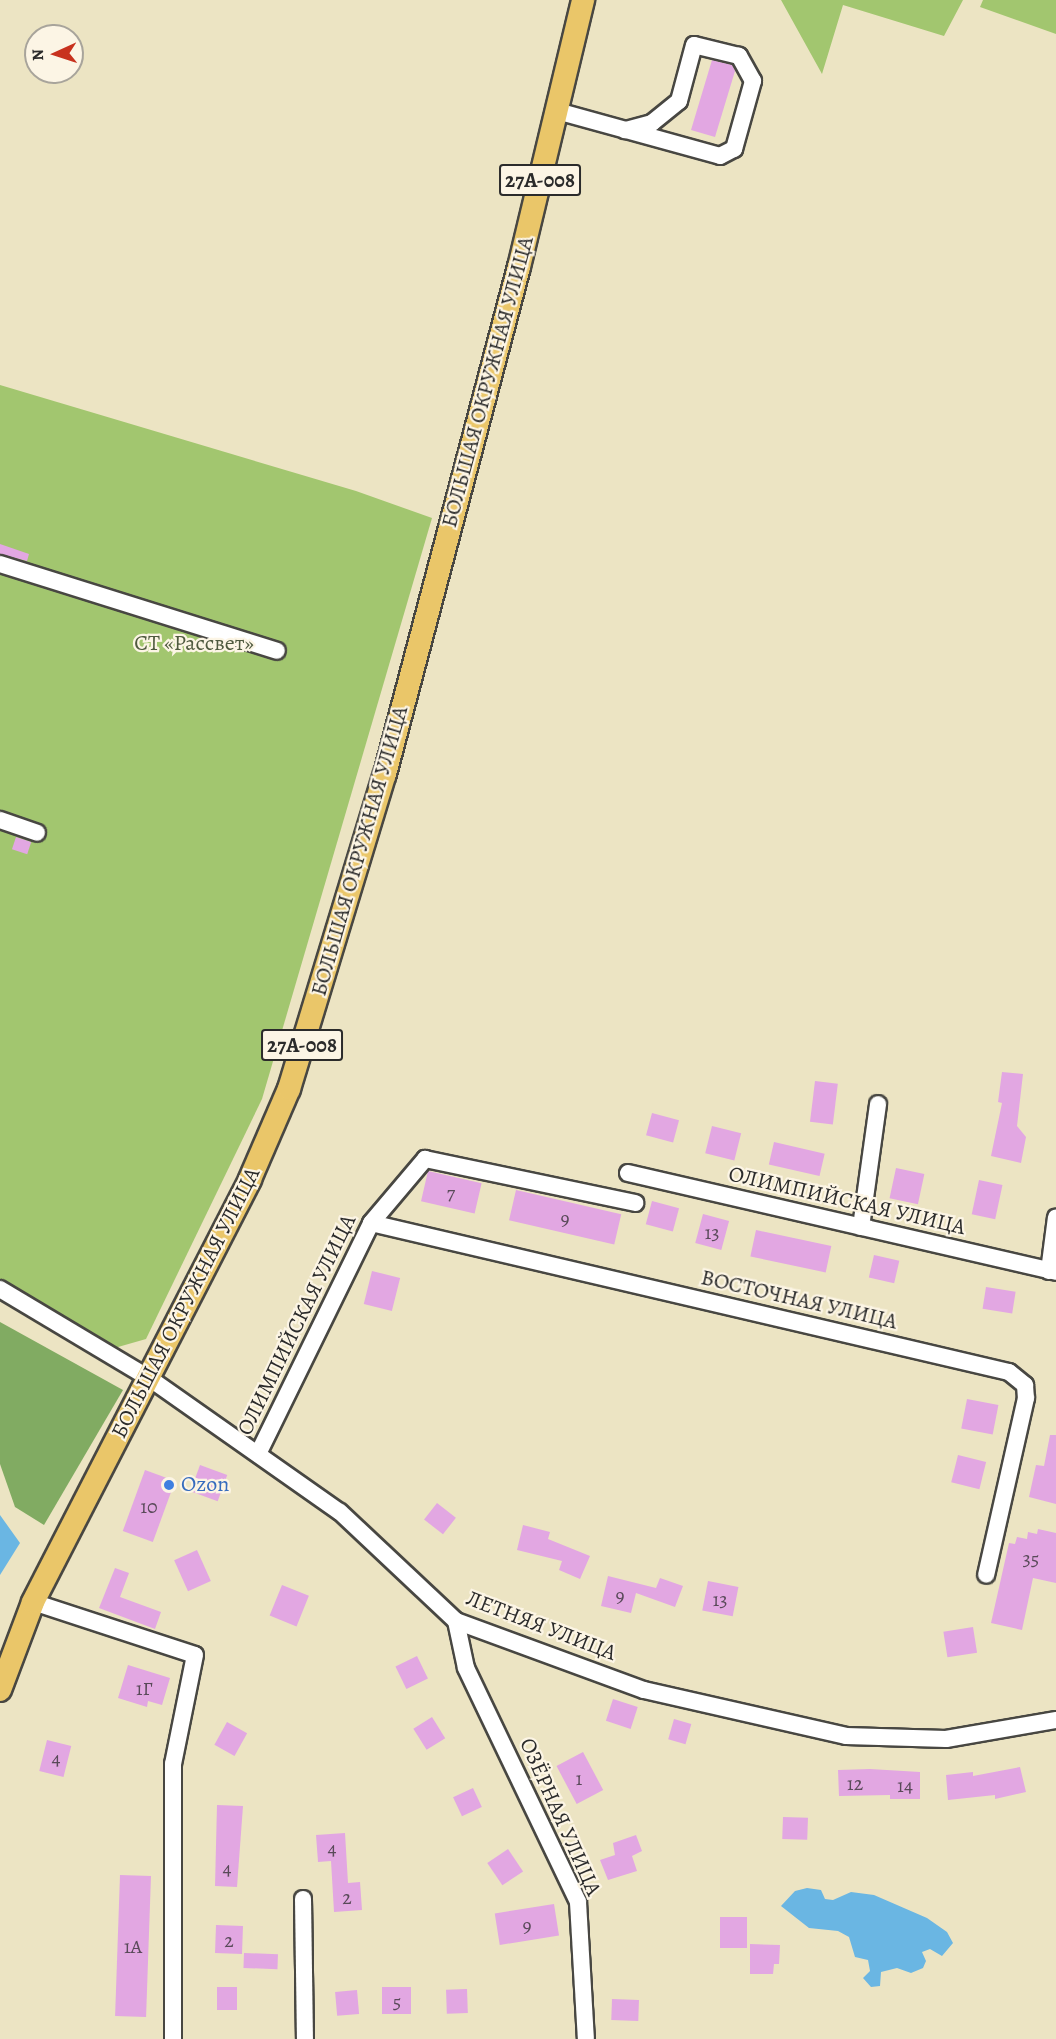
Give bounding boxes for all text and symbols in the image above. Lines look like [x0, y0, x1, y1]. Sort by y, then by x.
north arrow [24, 24, 84, 84]
text: N [27, 48, 49, 61]
road number: 27А-008 [498, 162, 582, 198]
street label: БОЛЬШАЯ ОКРУЖНАЯ УЛИЦА [436, 233, 540, 531]
park label: СТ «Рассвет» [134, 631, 254, 657]
street label: БОЛЬШАЯ ОКРУЖНАЯ УЛИЦА [306, 703, 414, 999]
road number: 27А-008 [260, 1027, 344, 1063]
street label: ОЛИМПИЙСКАЯ УЛИЦА [726, 1161, 968, 1241]
street label: БОЛЬШАЯ ОКРУЖНАЯ УЛИЦА [106, 1163, 266, 1443]
house number: 7 [447, 1180, 455, 1204]
house number: 9 [560, 1206, 570, 1230]
street label: ОЛИМПИЙСКАЯ УЛИЦА [232, 1210, 362, 1440]
house number: 13 [704, 1220, 720, 1244]
street label: ВОСТОЧНАЯ УЛИЦА [698, 1265, 900, 1335]
place label: Ozon [181, 1472, 229, 1498]
marker: Ozon [162, 1478, 176, 1492]
house number: 10 [140, 1494, 158, 1518]
house number: 35 [1023, 1546, 1039, 1570]
house number: 9 [615, 1583, 625, 1607]
street label: ЛЕТНЯЯ УЛИЦА [462, 1585, 620, 1667]
house number: 13 [712, 1587, 728, 1611]
house number: 1Г [136, 1676, 152, 1700]
street label: ОЗЁРНАЯ УЛИЦА [513, 1734, 607, 1900]
house number: 4 [51, 1746, 61, 1770]
house number: 1 [576, 1766, 582, 1790]
house number: 12 [847, 1771, 863, 1795]
house number: 14 [897, 1773, 913, 1797]
house number: 4 [327, 1836, 337, 1860]
house number: 4 [222, 1856, 232, 1880]
house number: 2 [342, 1885, 352, 1909]
house number: 9 [522, 1913, 532, 1937]
house number: 2 [224, 1928, 234, 1952]
house number: 1А [124, 1934, 142, 1958]
house number: 5 [393, 1989, 401, 2013]

